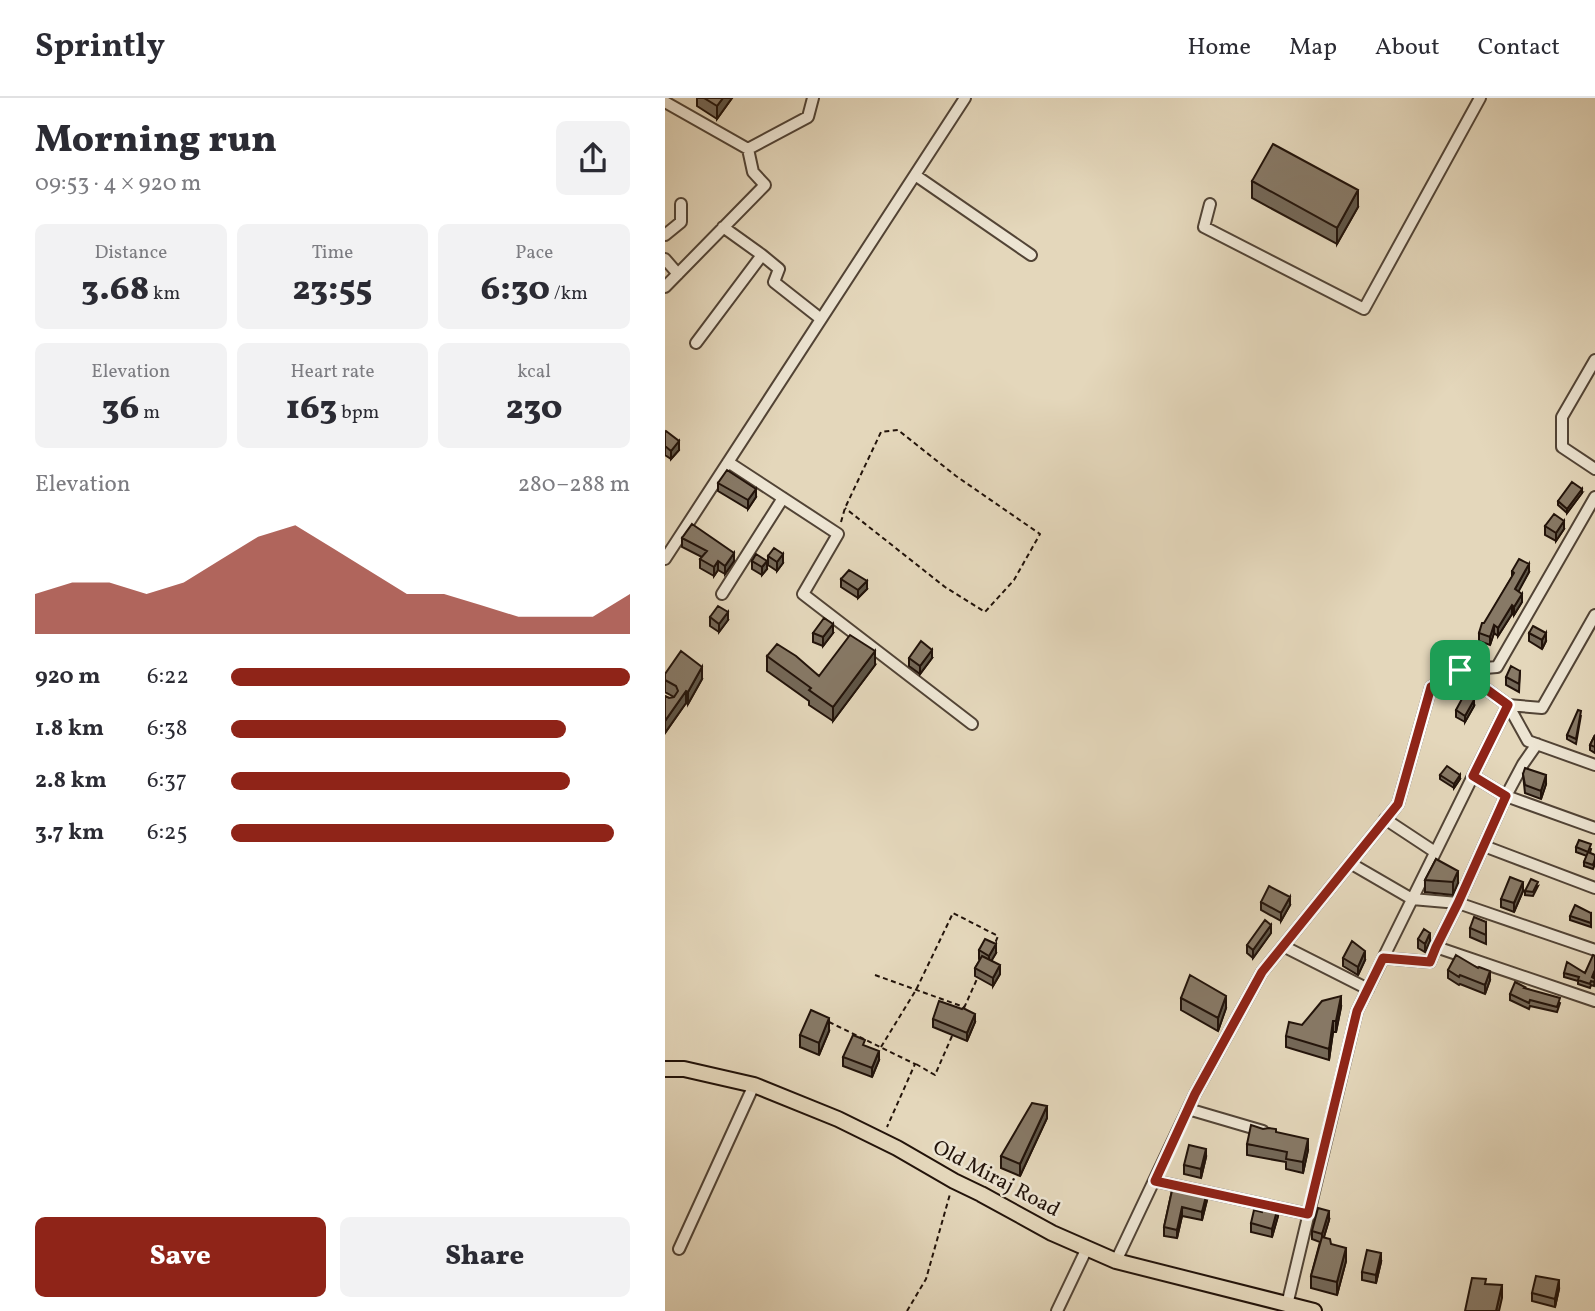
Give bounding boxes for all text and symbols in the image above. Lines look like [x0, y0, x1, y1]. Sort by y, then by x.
text: Sprintly [35, 25, 165, 71]
text: Home [1187, 31, 1251, 65]
text: Map [1289, 31, 1337, 65]
text: About [1375, 31, 1440, 65]
text: Contact [1478, 31, 1560, 65]
text: Morning run [35, 115, 277, 168]
button: share [556, 121, 630, 195]
text: 09:53 · 4 × 920 m [35, 168, 201, 200]
text: Distance [94, 240, 167, 266]
text: Time [312, 240, 353, 266]
text: Pace [515, 240, 553, 266]
text: 3.68 [81, 266, 149, 314]
text: 23:55 [293, 266, 372, 314]
text: 6:30 [480, 266, 550, 314]
text: km [149, 281, 180, 307]
text: /km [550, 281, 588, 307]
text: Elevation [91, 359, 170, 385]
text: Heart rate [291, 359, 374, 385]
text: kcal [517, 359, 551, 385]
text: 36 [102, 385, 139, 433]
text: 163 [286, 385, 337, 433]
text: 230 [506, 385, 563, 433]
text: m [139, 400, 160, 426]
text: bpm [337, 400, 379, 426]
text: Elevation [35, 469, 131, 501]
text: 280–288 m [518, 469, 630, 501]
pin [1430, 640, 1490, 700]
icon: arrive [1441, 651, 1479, 689]
text: 920 m [35, 661, 101, 693]
text: 6:22 [147, 661, 189, 693]
text: 1.8 km [35, 713, 104, 745]
text: 6:38 [147, 713, 188, 745]
text: 2.8 km [35, 765, 107, 797]
text: 6:37 [147, 765, 187, 797]
text: 3.7 km [35, 817, 104, 849]
text: 6:25 [147, 817, 187, 849]
street label: Old Miraj Road [927, 1133, 1065, 1225]
button: Save [35, 1217, 326, 1297]
button: Share [340, 1217, 630, 1297]

